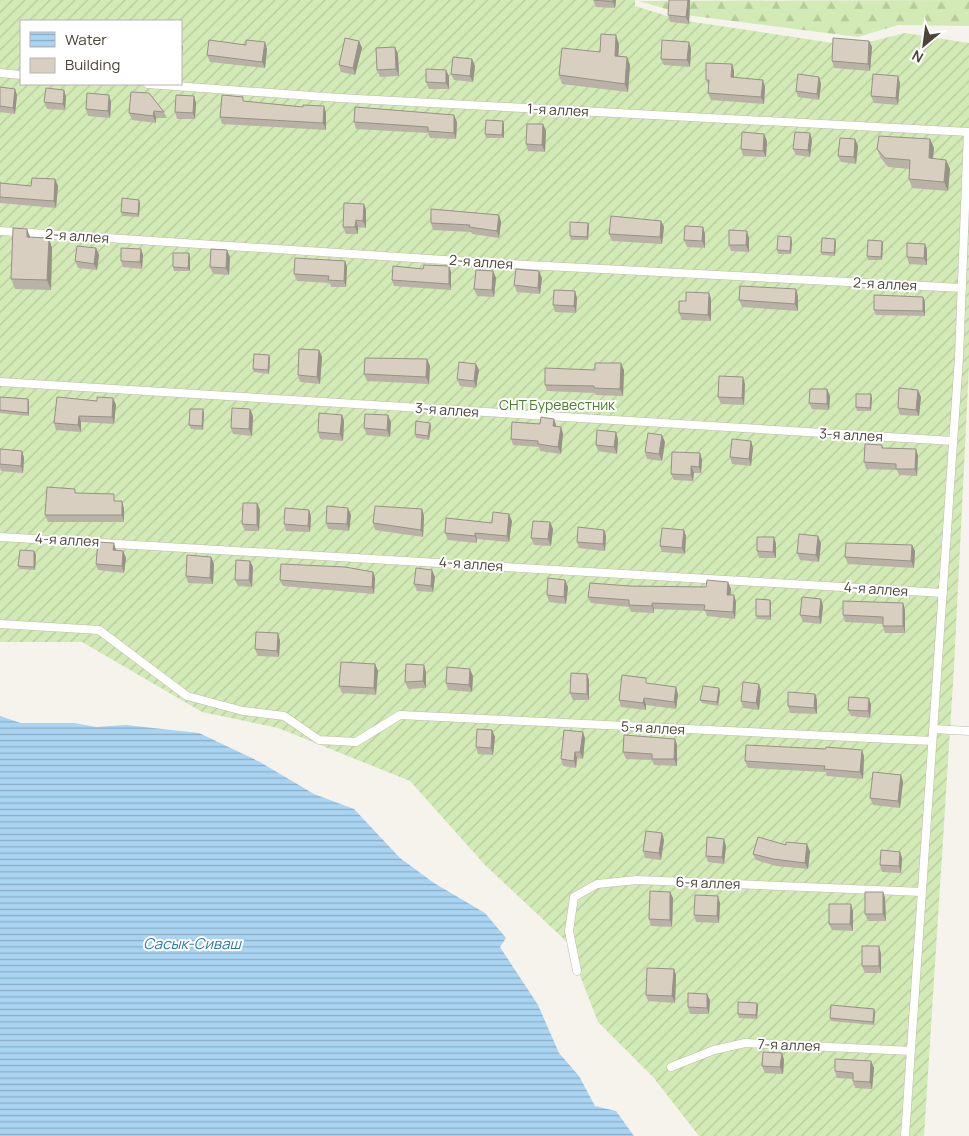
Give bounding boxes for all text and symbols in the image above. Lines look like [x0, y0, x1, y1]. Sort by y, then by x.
legend [20, 20, 182, 85]
north arrow [899, 20, 949, 70]
text: Water [65, 29, 107, 50]
text: N [908, 46, 926, 68]
text: Building [65, 54, 120, 75]
street label: 1-я аллея [527, 98, 589, 121]
street label: 2-я аллея [44, 224, 110, 247]
street label: 2-я аллея [448, 250, 514, 273]
street label: 2-я аллея [853, 272, 918, 295]
park label: СНТ Буревестник [499, 395, 616, 414]
street label: 3-я аллея [415, 398, 480, 421]
street label: 3-я аллея [819, 423, 883, 446]
street label: 4-я аллея [34, 528, 100, 551]
street label: 4-я аллея [438, 552, 504, 575]
street label: 4-я аллея [843, 577, 909, 600]
street label: 5-я аллея [620, 716, 686, 739]
street label: 6-я аллея [675, 872, 741, 893]
water label: Сасык-Сиваш [143, 933, 242, 954]
street label: 7-я аллея [757, 1034, 821, 1055]

